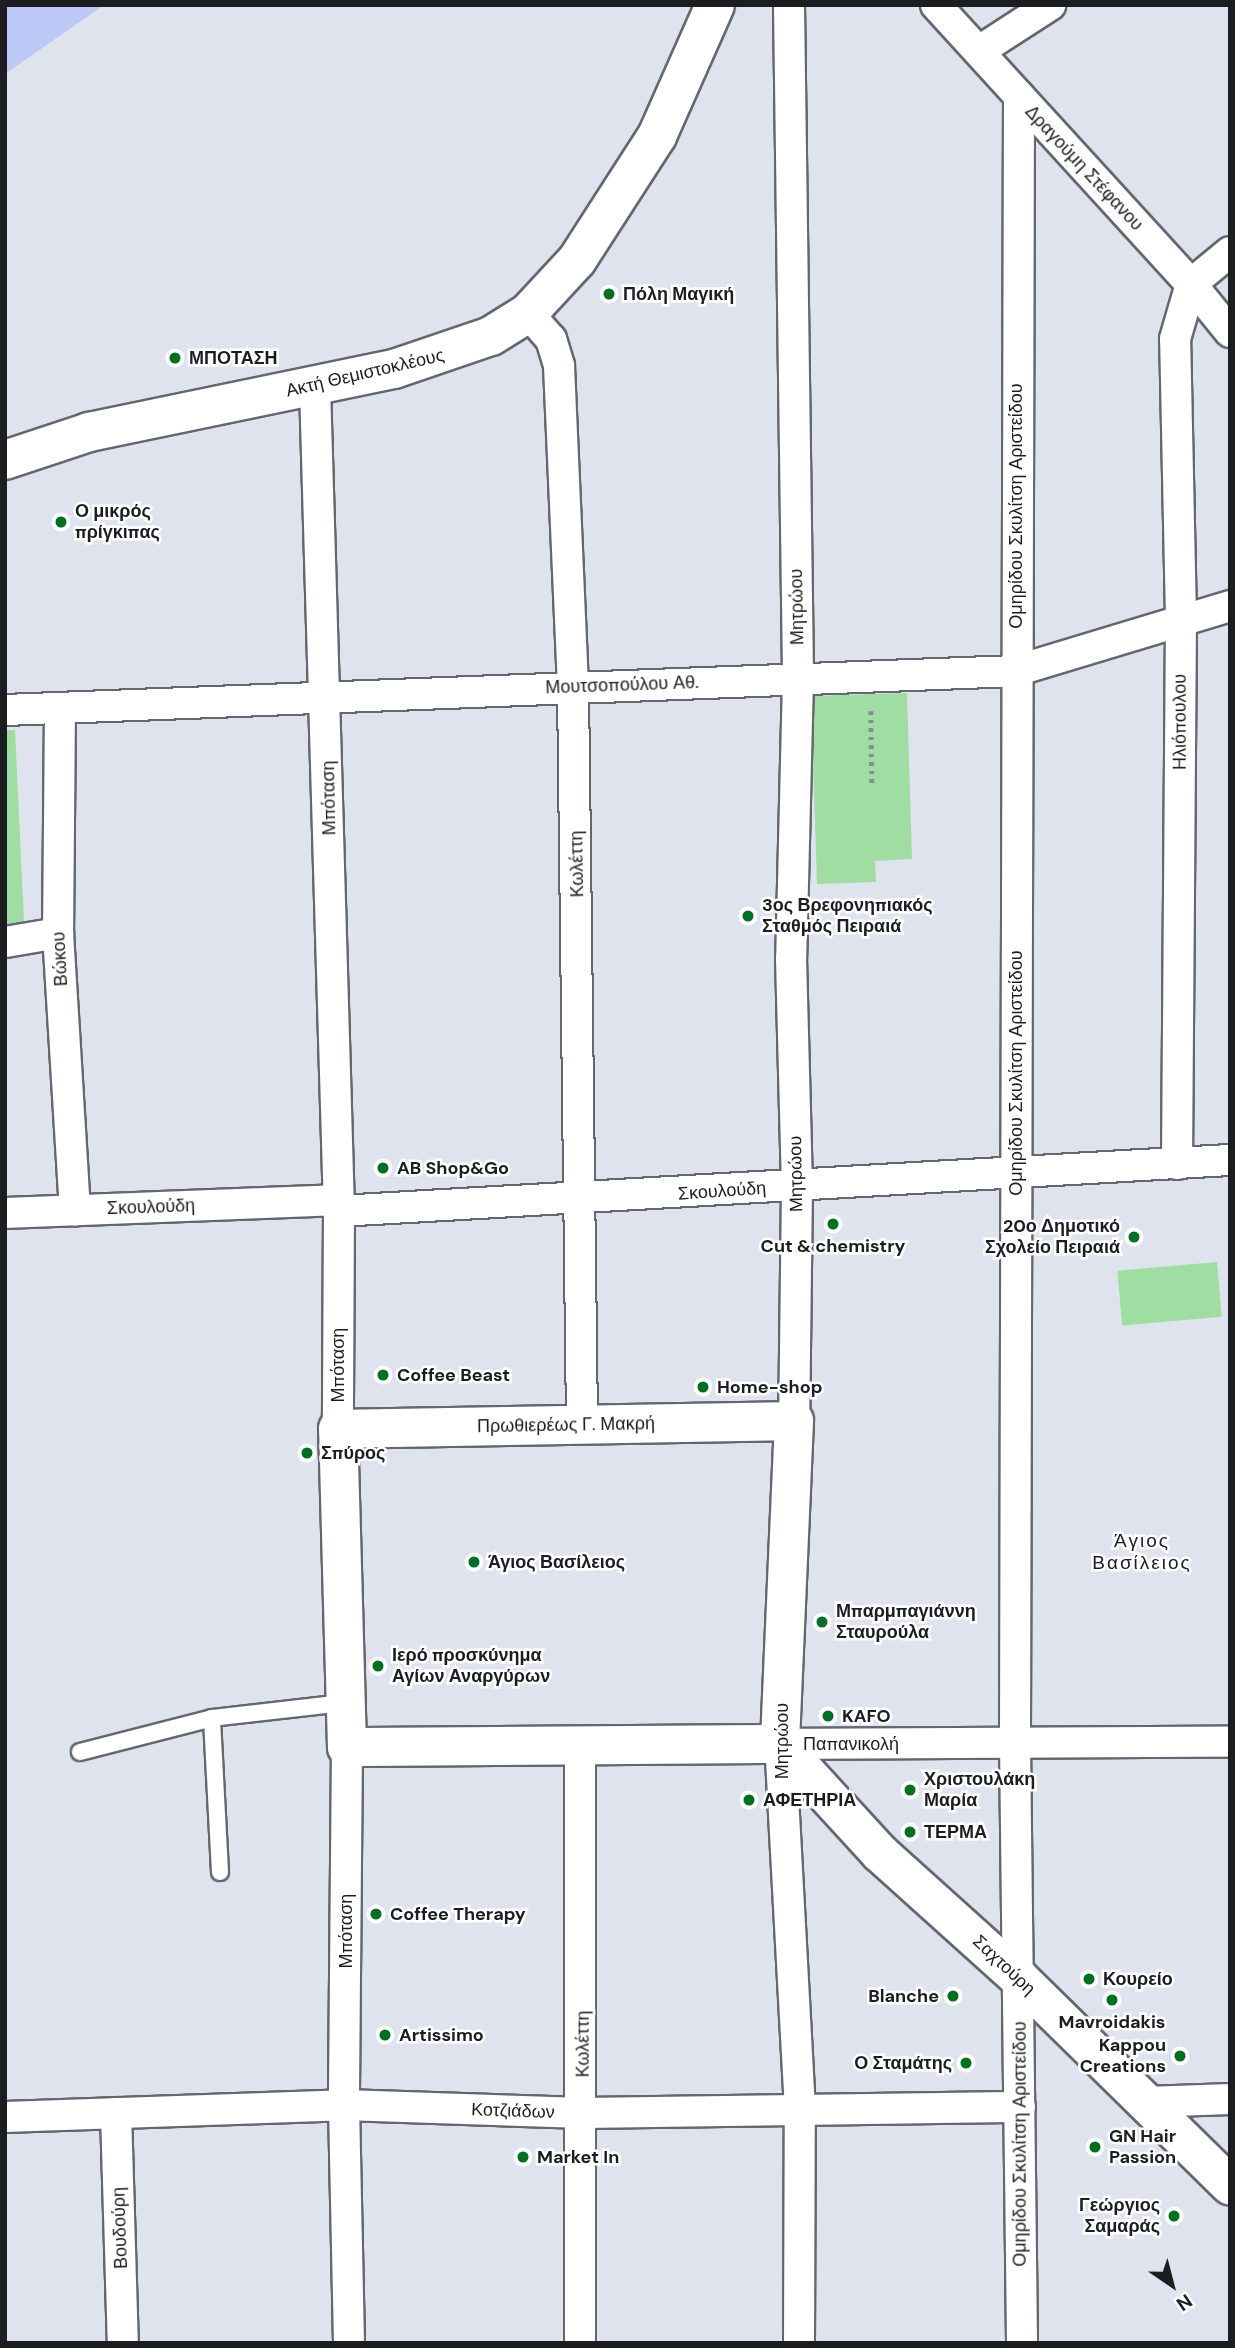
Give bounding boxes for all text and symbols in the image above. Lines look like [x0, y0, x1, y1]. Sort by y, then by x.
street label: Δραγούμη Στέφανου [1021, 101, 1147, 235]
place label: Πόλη Μαγική [623, 283, 734, 305]
marker: Πόλη Μαγική [601, 286, 617, 302]
street label: Ακτή Θεμιστοκλέους [284, 344, 446, 402]
place label: ΜΠΟΤΑΣΗ [189, 347, 277, 369]
marker: ΜΠΟΤΑΣΗ [167, 350, 183, 366]
street label: Ομηρίδου Σκυλίτση Αριστείδου [1005, 383, 1027, 629]
place label: Ο μικρός πρίγκιπας [75, 501, 160, 544]
marker: Ο μικρός πρίγκιπας [53, 514, 69, 530]
street label: Μητρώου [786, 569, 808, 645]
street label: Μουτσοπούλου Αθ. [545, 672, 699, 698]
street label: Ηλιόπουλου [1169, 674, 1191, 770]
street label: Μπόταση [318, 760, 340, 836]
street label: Κωλέττη [566, 830, 588, 898]
place label: 3ος Βρεφονηπιακός Σταθμός Πειραιά [762, 895, 933, 937]
marker: 3ος Βρεφονηπιακός Σταθμός Πειραιά [740, 908, 756, 924]
street label: Βώκου [48, 931, 72, 987]
street label: Ομηρίδου Σκυλίτση Αριστείδου [1005, 950, 1027, 1196]
street label: Μητρώου [785, 1136, 807, 1212]
place label: AB Shop&Go [397, 1157, 509, 1179]
marker: AB Shop&Go [375, 1160, 391, 1176]
street label: Σκουλούδη [677, 1177, 767, 1205]
street label: Σκουλούδη [106, 1195, 196, 1219]
marker: Cut & chemistry [825, 1216, 841, 1232]
place label: 20ο Δημοτικό Σχολείο Πειραιά [985, 1216, 1120, 1258]
marker: 20ο Δημοτικό Σχολείο Πειραιά [1126, 1229, 1142, 1245]
place label: Cut & chemistry [761, 1235, 905, 1257]
street label: Μπόταση [327, 1328, 349, 1402]
place label: Coffee Beast [397, 1364, 510, 1386]
marker: Coffee Beast [375, 1367, 391, 1383]
place label: Home-shop [717, 1376, 822, 1398]
marker: Home-shop [695, 1379, 711, 1395]
street label: Πρωθιερέως Γ. Μακρή [477, 1413, 655, 1437]
place label: Σπύρος [321, 1442, 385, 1464]
marker: Σπύρος [299, 1445, 315, 1461]
district label: Άγιος Βασίλειος [1093, 1530, 1191, 1574]
place label: Άγιος Βασίλειος [488, 1551, 625, 1573]
marker: Άγιος Βασίλειος [466, 1554, 482, 1570]
place label: Μπαρμπαγιάννη Σταυρούλα [836, 1601, 976, 1644]
marker: Μπαρμπαγιάννη Σταυρούλα [814, 1614, 830, 1630]
place label: Ιερό προσκύνημα Αγίων Αναργύρων [392, 1645, 550, 1688]
marker: Ιερό προσκύνημα Αγίων Αναργύρων [370, 1658, 386, 1674]
street label: Μητρώου [771, 1703, 793, 1779]
place label: KAFO [842, 1705, 891, 1727]
marker: KAFO [820, 1708, 836, 1724]
street label: Παπανικολή [803, 1733, 899, 1755]
place label: Χριστουλάκη Μαρία [924, 1769, 1035, 1812]
marker: Χριστουλάκη Μαρία [902, 1782, 918, 1798]
place label: ΑΦΕΤΗΡΙΑ [763, 1789, 856, 1811]
marker: ΑΦΕΤΗΡΙΑ [741, 1792, 757, 1808]
place label: ΤΕΡΜΑ [924, 1821, 987, 1843]
marker: ΤΕΡΜΑ [902, 1824, 918, 1840]
street label: Μπόταση [335, 1894, 357, 1968]
place label: Coffee Therapy [390, 1903, 526, 1925]
marker: Coffee Therapy [368, 1906, 384, 1922]
street label: Σαχτούρη [968, 1931, 1040, 1999]
place label: Κουρείο [1103, 1968, 1173, 1990]
marker: Κουρείο [1081, 1971, 1097, 1987]
place label: Blanche [868, 1985, 939, 2007]
marker: Blanche [945, 1988, 961, 2004]
marker: Mavroidakis [1104, 1992, 1120, 2008]
street label: Κωλέττη [572, 2011, 594, 2077]
place label: Mavroidakis [1059, 2011, 1165, 2033]
street label: Ομηρίδου Σκυλίτση Αριστείδου [1009, 2021, 1031, 2267]
place label: Artissimo [399, 2024, 484, 2046]
marker: Artissimo [377, 2027, 393, 2043]
place label: Kappou Creations [1080, 2035, 1166, 2078]
marker: Kappou Creations [1172, 2048, 1188, 2064]
place label: Ο Σταμάτης [854, 2052, 952, 2074]
marker: Ο Σταμάτης [958, 2055, 974, 2071]
street label: Κοτζιάδων [471, 2099, 555, 2123]
place label: GN Hair Passion [1109, 2126, 1176, 2168]
marker: GN Hair Passion [1087, 2139, 1103, 2155]
place label: Market In [537, 2146, 619, 2168]
marker: Market In [515, 2149, 531, 2165]
street label: Βουδούρη [108, 2187, 132, 2269]
place label: Γεώργιος Σαμαράς [1079, 2195, 1160, 2238]
marker: Γεώργιος Σαμαράς [1166, 2208, 1182, 2224]
north arrow [1137, 2250, 1207, 2320]
text: N [1171, 2288, 1197, 2317]

